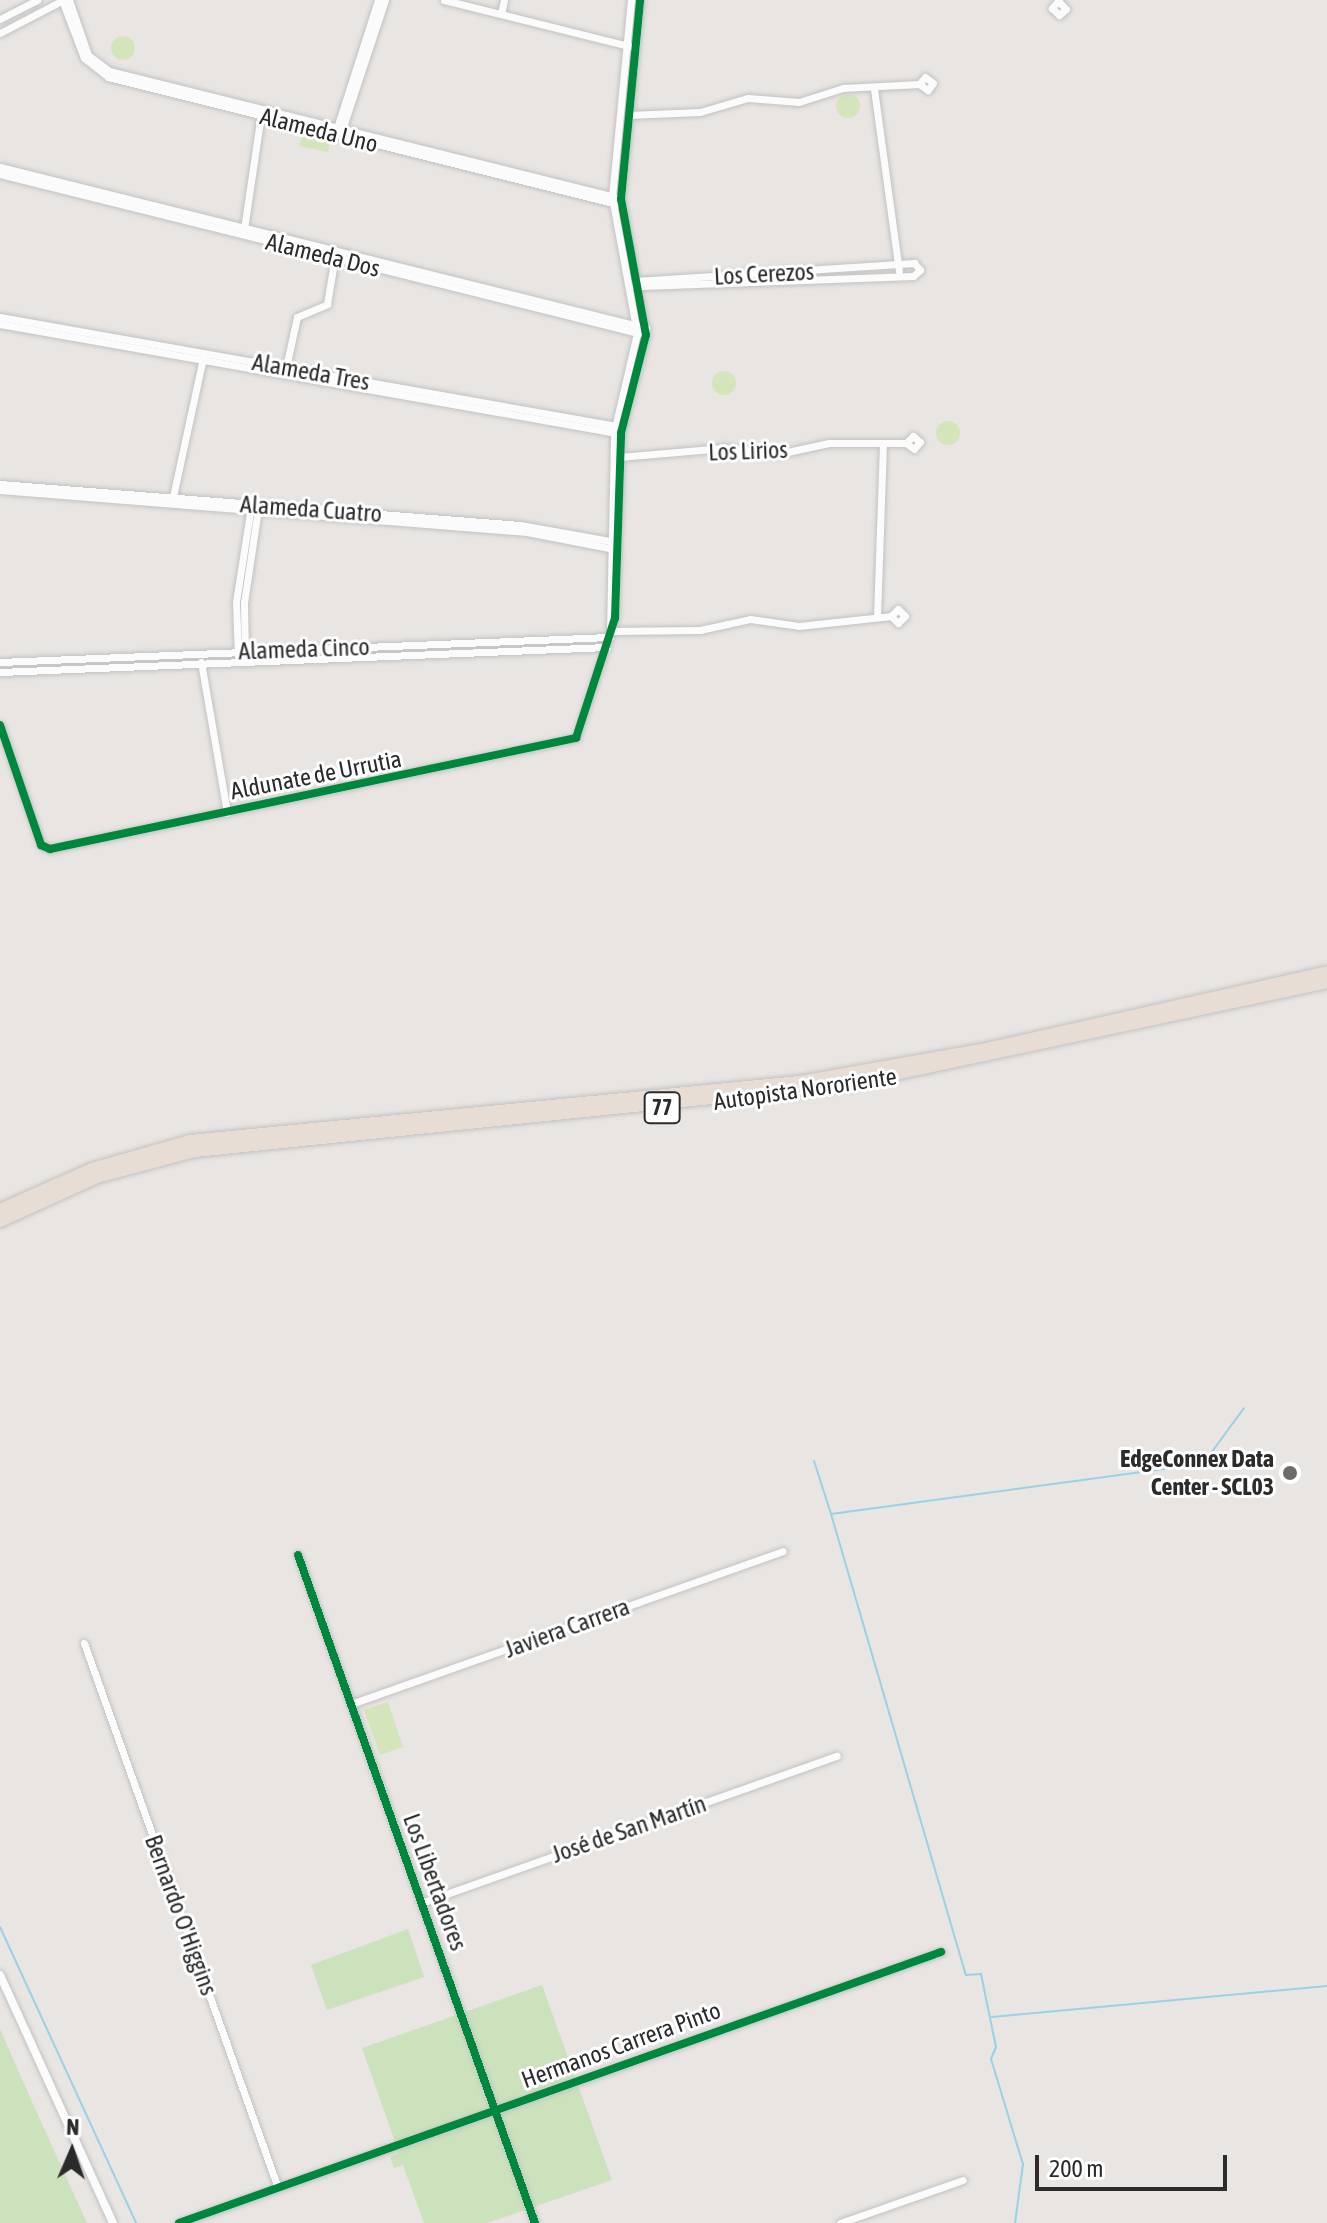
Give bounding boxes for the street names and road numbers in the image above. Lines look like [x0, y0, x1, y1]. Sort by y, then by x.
street label: Alameda Uno [257, 101, 381, 159]
street label: Alameda Dos [263, 227, 383, 283]
street label: Los Cerezos [713, 257, 815, 291]
street label: Alameda Tres [250, 348, 372, 396]
street label: Los Lirios [708, 435, 788, 467]
street label: Alameda Cuatro [239, 490, 383, 528]
street label: Alameda Cinco [238, 632, 370, 666]
street label: Aldunate de Urrutia [228, 744, 404, 806]
street label: Autopista Nororiente [712, 1062, 898, 1116]
road number: 77 [642, 1090, 682, 1126]
street label: Javiera Carrera [501, 1592, 633, 1664]
street label: José de San Martín [548, 1789, 710, 1869]
street label: Los Libertadores [397, 1810, 473, 1954]
street label: Bernardo O'Higgins [139, 1831, 223, 1999]
street label: Hermanos Carrera Pinto [518, 1996, 724, 2094]

